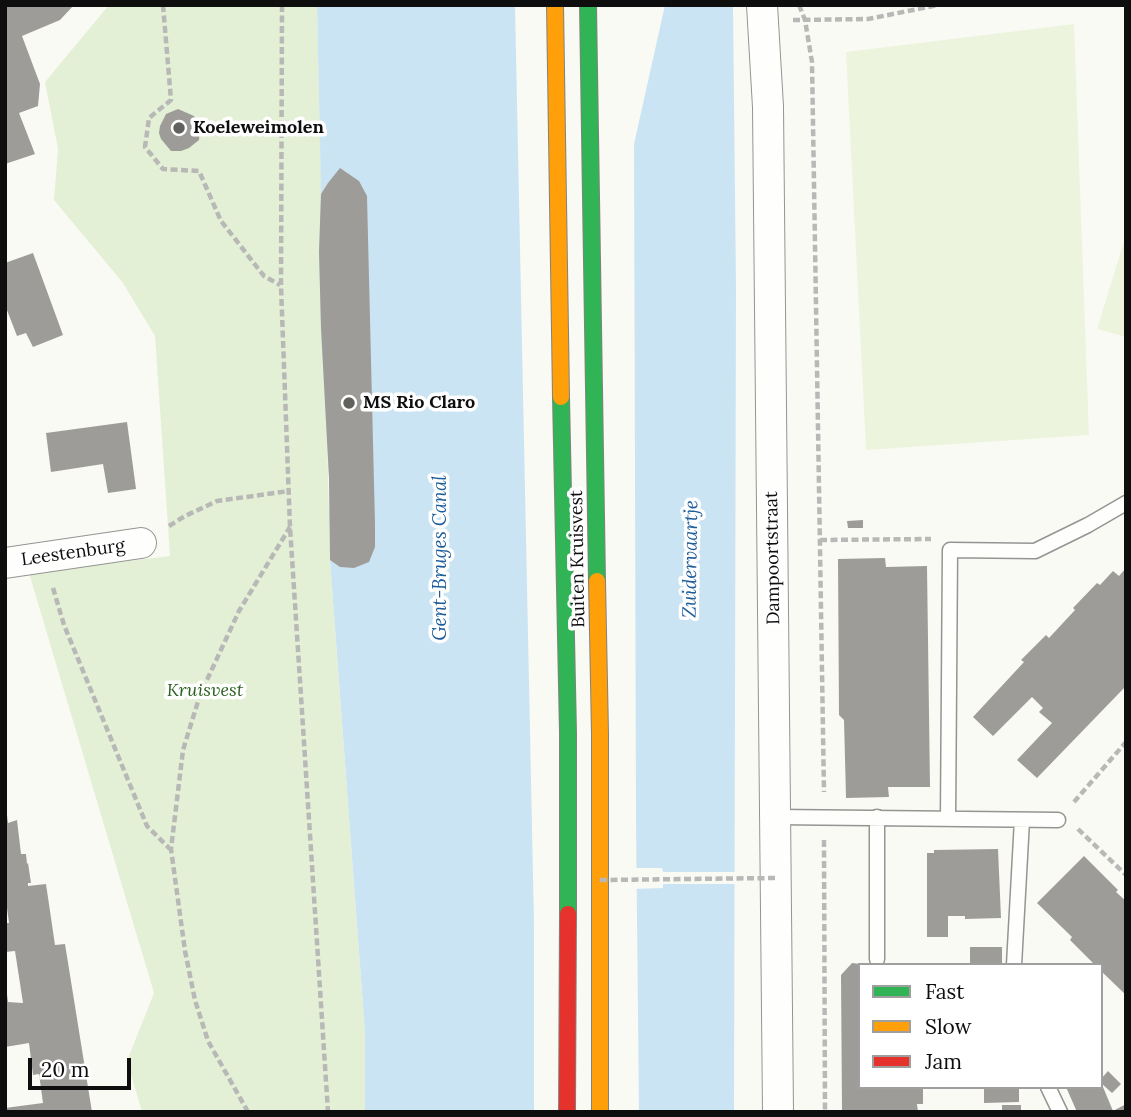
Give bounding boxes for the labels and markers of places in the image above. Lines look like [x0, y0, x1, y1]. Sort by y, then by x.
place label: Koeleweimolen [193, 117, 324, 139]
marker: Koeleweimolen [171, 120, 187, 136]
place label: MS Rio Claro [363, 392, 475, 414]
marker: MS Rio Claro [341, 395, 357, 411]

